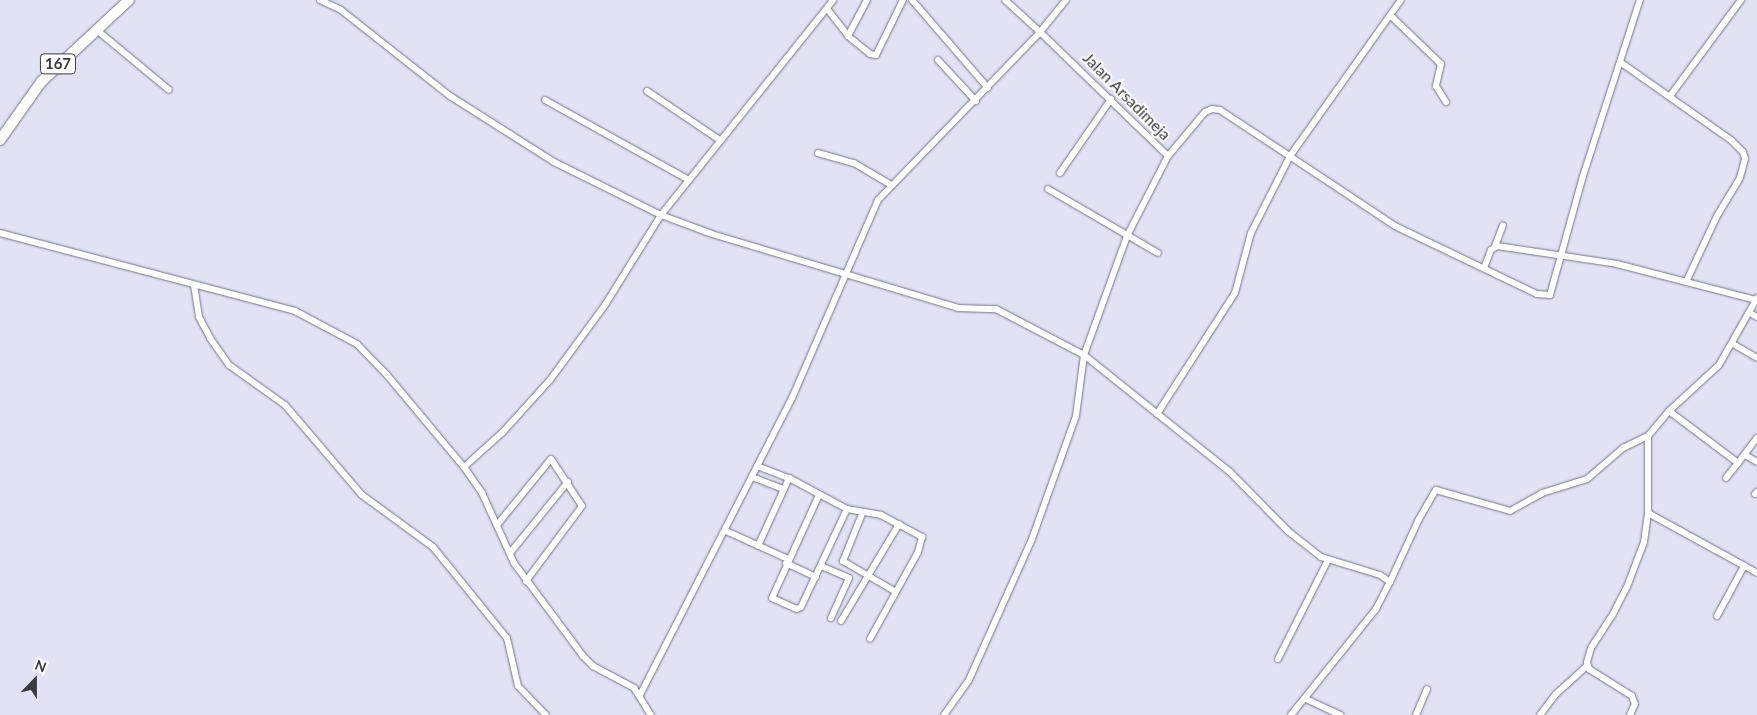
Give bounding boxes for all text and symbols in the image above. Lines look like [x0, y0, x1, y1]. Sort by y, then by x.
street label: Jalan Arsadimeja [1079, 48, 1175, 144]
road number: 167 [39, 52, 77, 76]
north arrow [10, 655, 60, 705]
text: N [33, 656, 49, 676]

